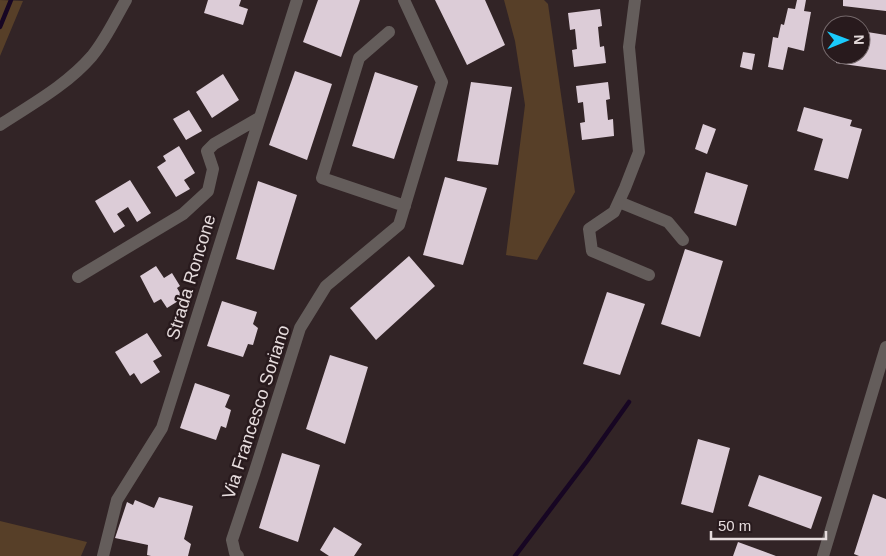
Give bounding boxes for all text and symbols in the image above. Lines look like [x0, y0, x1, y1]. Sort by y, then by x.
north arrow [821, 15, 871, 65]
text: N [851, 35, 867, 45]
street label: Strada Roncone [162, 212, 220, 342]
street label: Via Francesco Soriano [218, 322, 294, 502]
scale bar [711, 508, 826, 540]
text: 50 m [718, 517, 751, 534]

